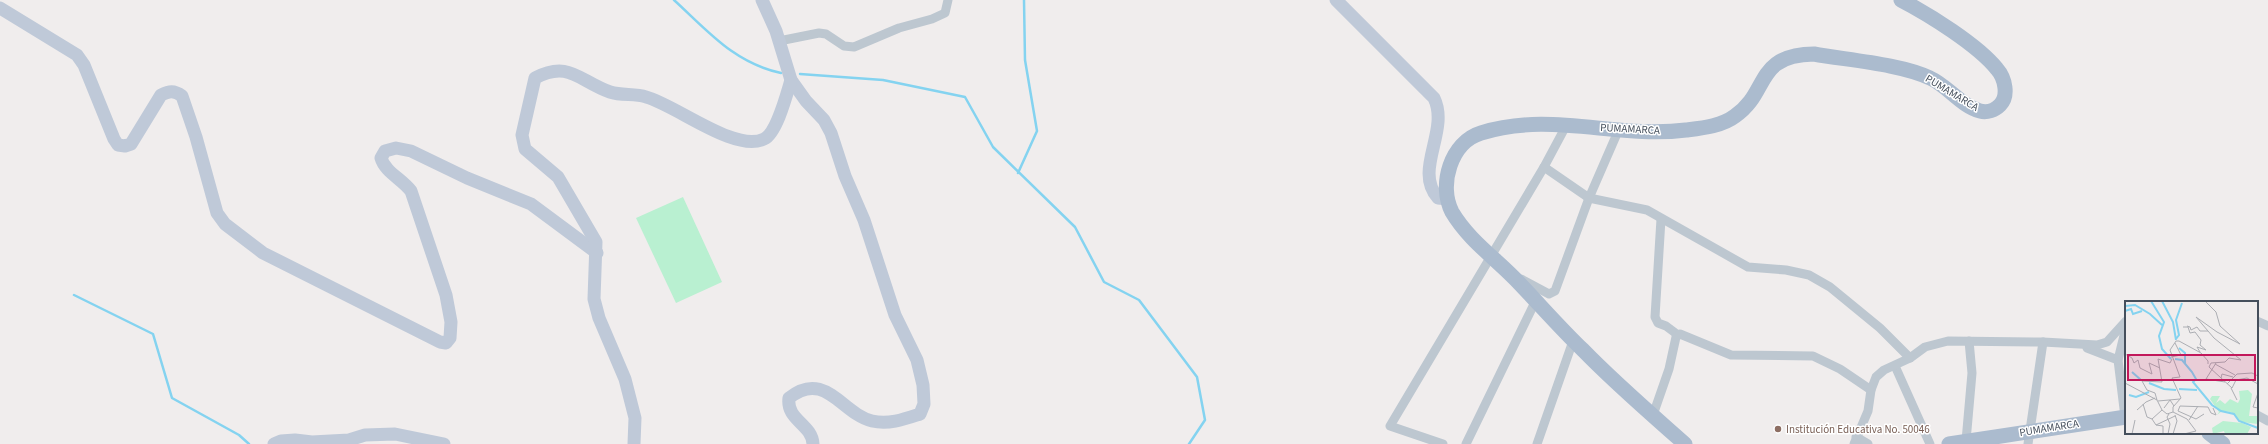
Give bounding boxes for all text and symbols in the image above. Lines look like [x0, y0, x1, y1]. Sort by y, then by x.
street label: PUMAMARCA [1923, 71, 1982, 115]
street label: PUMAMARCA [1600, 120, 1660, 138]
inset map [2125, 301, 2258, 434]
street label: PUMAMARCA [2018, 416, 2080, 440]
place label: Institución Educativa No. 50046 [1786, 422, 1930, 437]
marker: Institución Educativa No. 50046 [1773, 424, 1783, 434]

